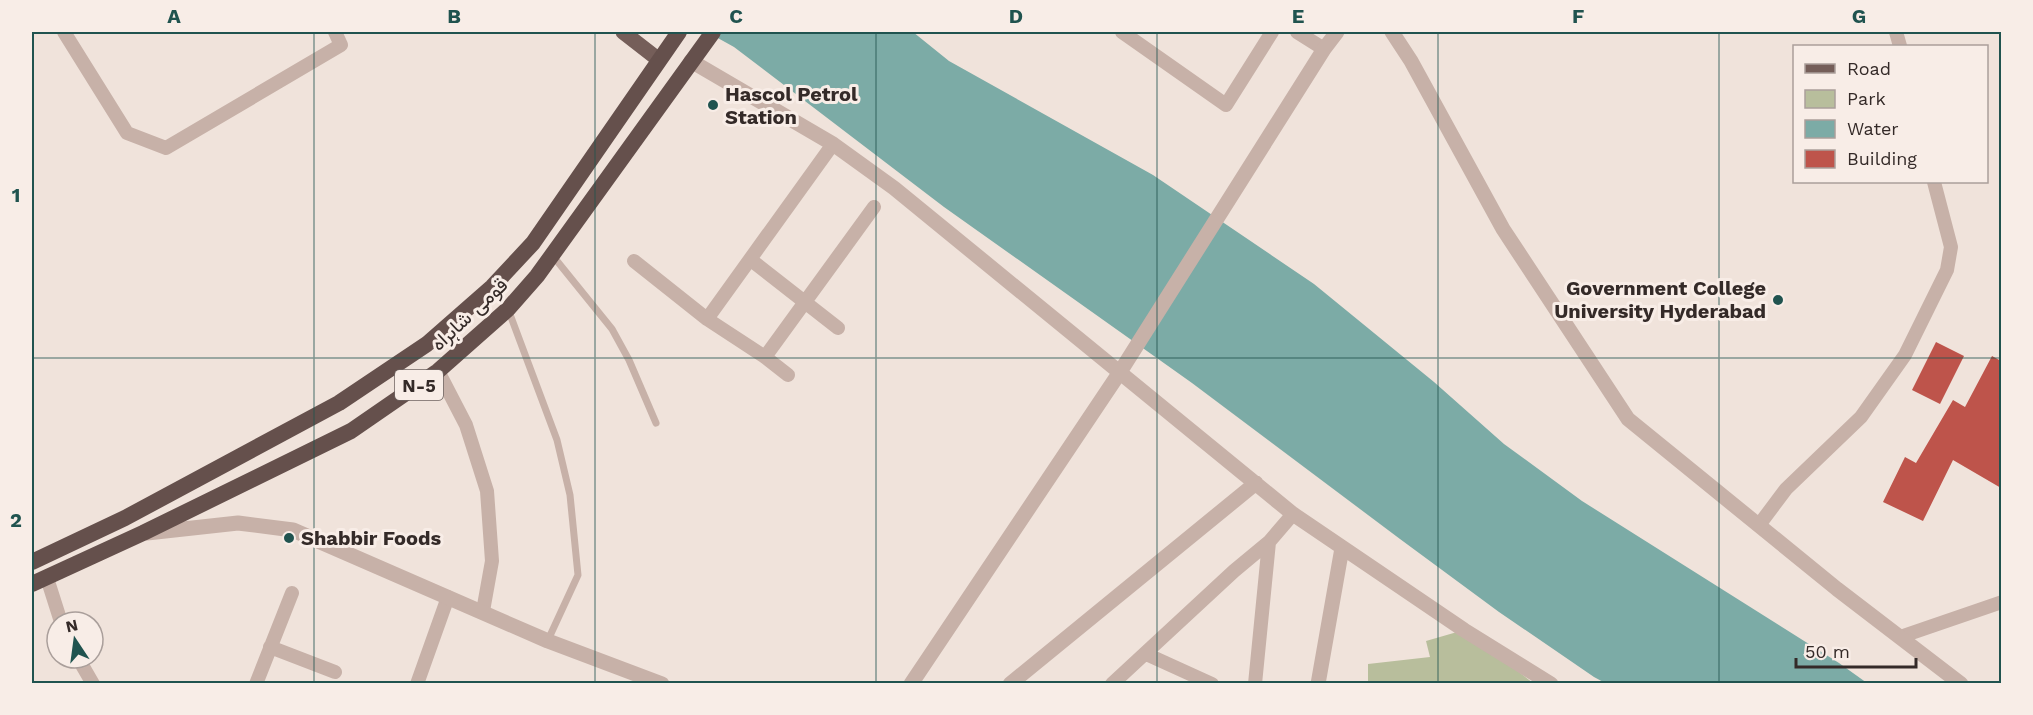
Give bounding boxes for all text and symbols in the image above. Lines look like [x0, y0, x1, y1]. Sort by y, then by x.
text: A [167, 4, 181, 28]
text: B [447, 4, 461, 28]
text: C [729, 4, 743, 28]
text: D [1009, 4, 1023, 28]
text: E [1292, 4, 1304, 28]
text: F [1572, 4, 1584, 28]
text: G [1852, 4, 1866, 28]
legend [1793, 45, 1988, 183]
text: Road [1847, 58, 1891, 79]
place label: Hascol Petrol Station [725, 82, 858, 129]
text: Park [1847, 88, 1886, 109]
marker: Hascol Petrol Station [706, 98, 720, 112]
text: Water [1847, 118, 1899, 139]
text: Building [1847, 148, 1917, 169]
text: 1 [12, 183, 20, 207]
street label: قومی شاہراہ [426, 273, 513, 356]
place label: Government College University Hyderabad [1554, 276, 1766, 323]
marker: Government College University Hyderabad [1771, 293, 1785, 307]
road number: N-5 [395, 370, 443, 400]
text: 2 [10, 508, 22, 532]
place label: Shabbir Foods [301, 526, 442, 550]
marker: Shabbir Foods [282, 531, 296, 545]
north arrow [45, 610, 105, 670]
text: N [64, 615, 80, 636]
scale bar [1796, 631, 1916, 669]
text: 50 m [1805, 641, 1850, 662]

